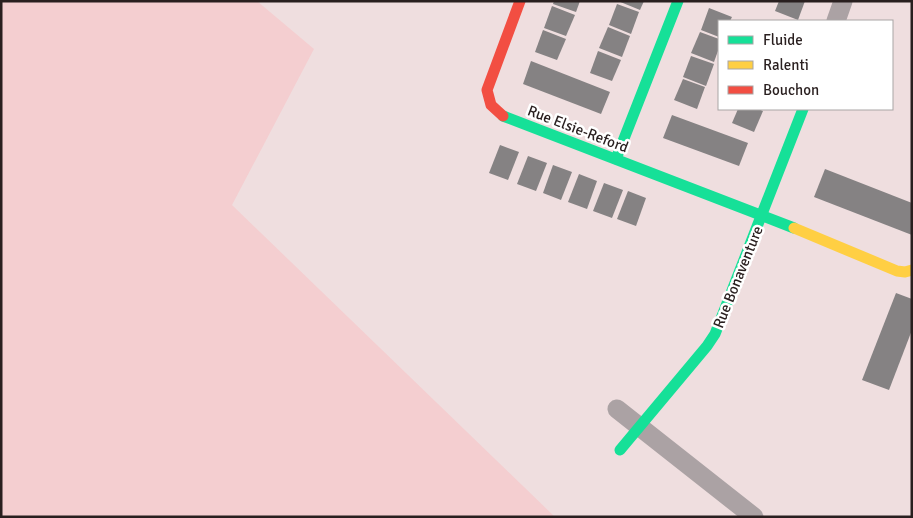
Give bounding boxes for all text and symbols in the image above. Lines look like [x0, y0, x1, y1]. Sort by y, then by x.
legend [718, 20, 893, 110]
text: Fluide [763, 31, 803, 49]
text: Ralenti [763, 56, 809, 74]
text: Bouchon [763, 81, 819, 99]
street label: Rue Elsie-Reford [525, 102, 631, 156]
street label: Rue Bonaventure [709, 223, 767, 331]

